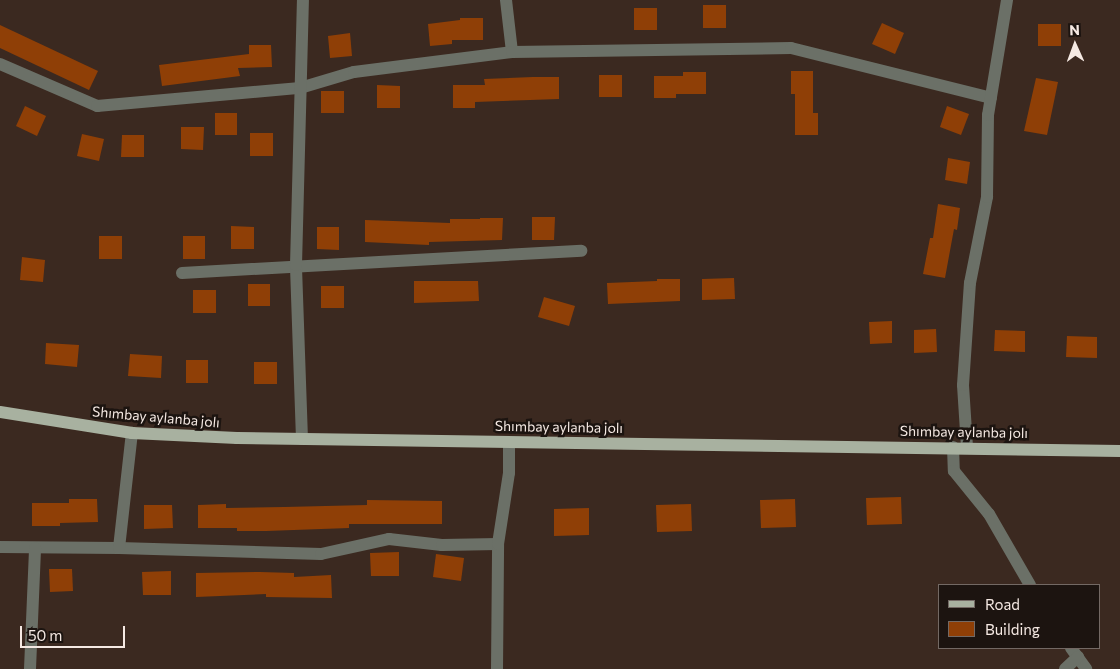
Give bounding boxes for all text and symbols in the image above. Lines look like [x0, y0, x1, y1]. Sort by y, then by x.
north arrow [1050, 20, 1100, 70]
text: N [1069, 21, 1080, 38]
street label: Shımbay aylanba jolı [91, 403, 221, 431]
street label: Shımbay aylanba jolı [495, 417, 623, 437]
street label: Shımbay aylanba jolı [900, 422, 1028, 442]
legend [938, 584, 1100, 649]
text: Road [985, 595, 1020, 613]
scale bar [22, 616, 128, 648]
text: Building [985, 620, 1040, 638]
text: 50 m [28, 626, 62, 644]

